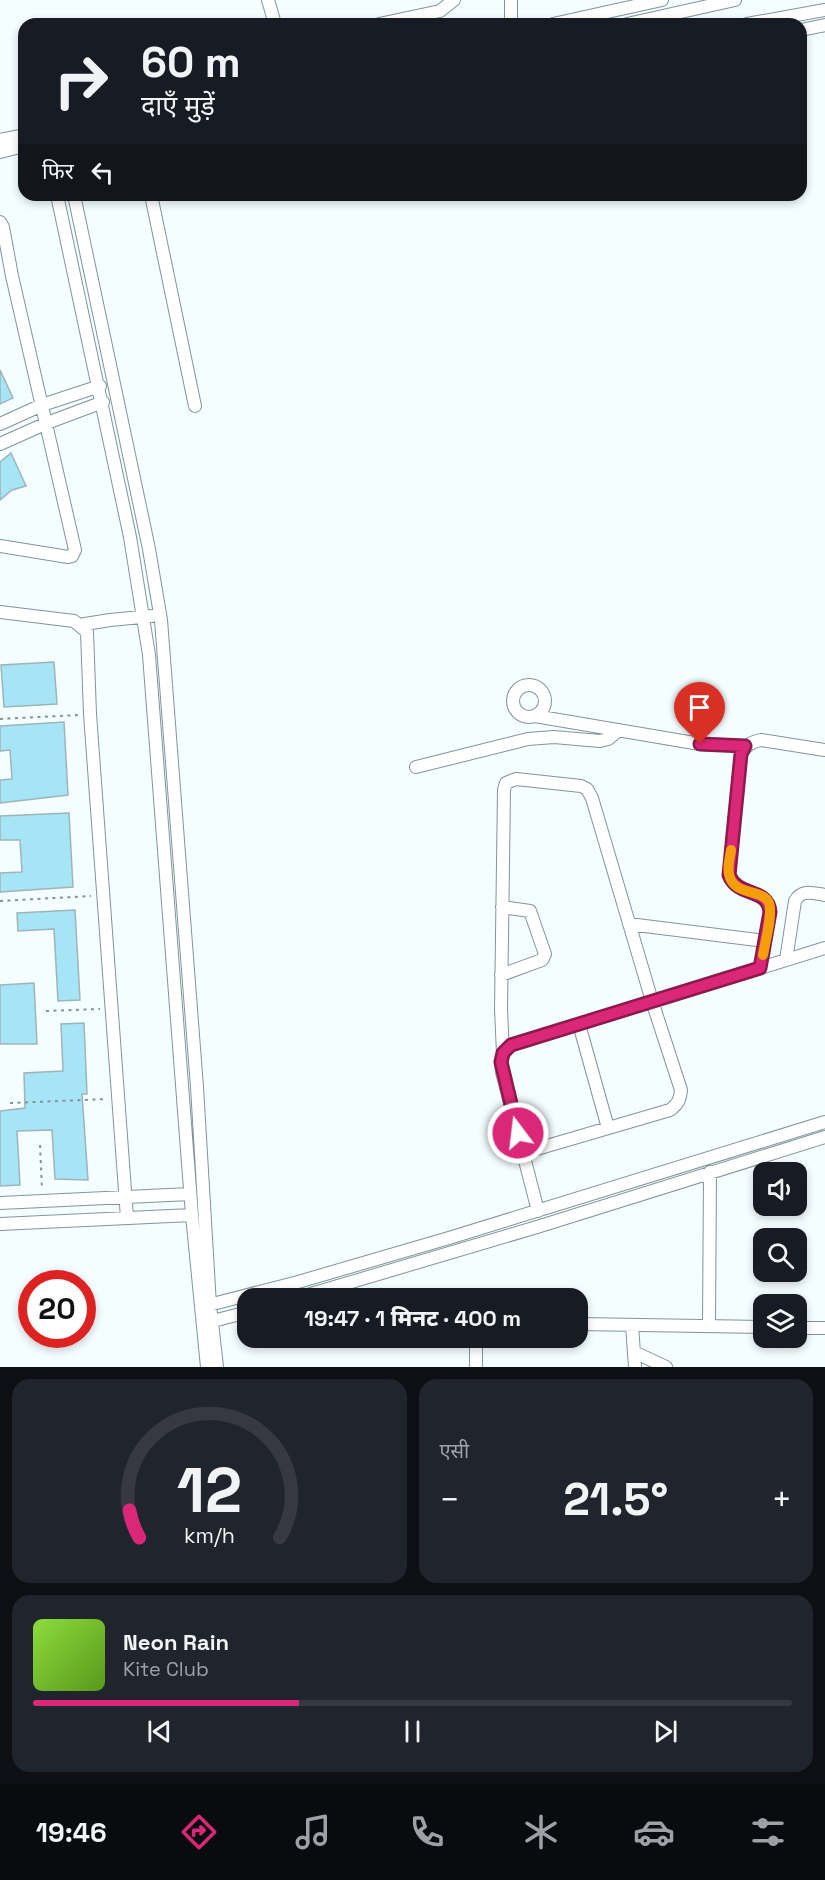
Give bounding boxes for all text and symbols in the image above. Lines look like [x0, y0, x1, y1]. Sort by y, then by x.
text: 60 m [141, 36, 241, 89]
icon: right [42, 42, 120, 120]
text: दाएँ मुड़ें [141, 88, 215, 123]
icon: left [86, 156, 119, 189]
text: फिर [42, 157, 74, 185]
pin [674, 682, 725, 744]
icon: arrive [683, 691, 716, 724]
position arrow [486, 1101, 550, 1165]
map controls [753, 1162, 807, 1348]
button: sound [753, 1162, 807, 1216]
button: search [753, 1228, 807, 1282]
speed limit sign: 20 [18, 1270, 96, 1348]
button: layers [753, 1294, 807, 1348]
text: 19:47 · 1 मिनट · 400 m [304, 1304, 521, 1332]
text: एसी [440, 1438, 469, 1464]
text: 12 [177, 1451, 242, 1530]
text: 21.5° [563, 1471, 668, 1528]
text: − [440, 1479, 460, 1521]
text: + [772, 1479, 792, 1521]
text: km/h [184, 1522, 235, 1549]
text: Neon Rain [123, 1628, 229, 1656]
text: Kite Club [123, 1656, 209, 1682]
icon: previous [143, 1715, 176, 1748]
icon: pause [396, 1715, 429, 1748]
icon: next [649, 1715, 682, 1748]
icon: directions [178, 1811, 220, 1853]
icon: music [292, 1811, 334, 1853]
icon: phone [406, 1811, 448, 1853]
icon: climate [520, 1811, 562, 1853]
icon: car [633, 1811, 675, 1853]
icon: filters [747, 1811, 789, 1853]
text: 19:46 [36, 1815, 107, 1850]

